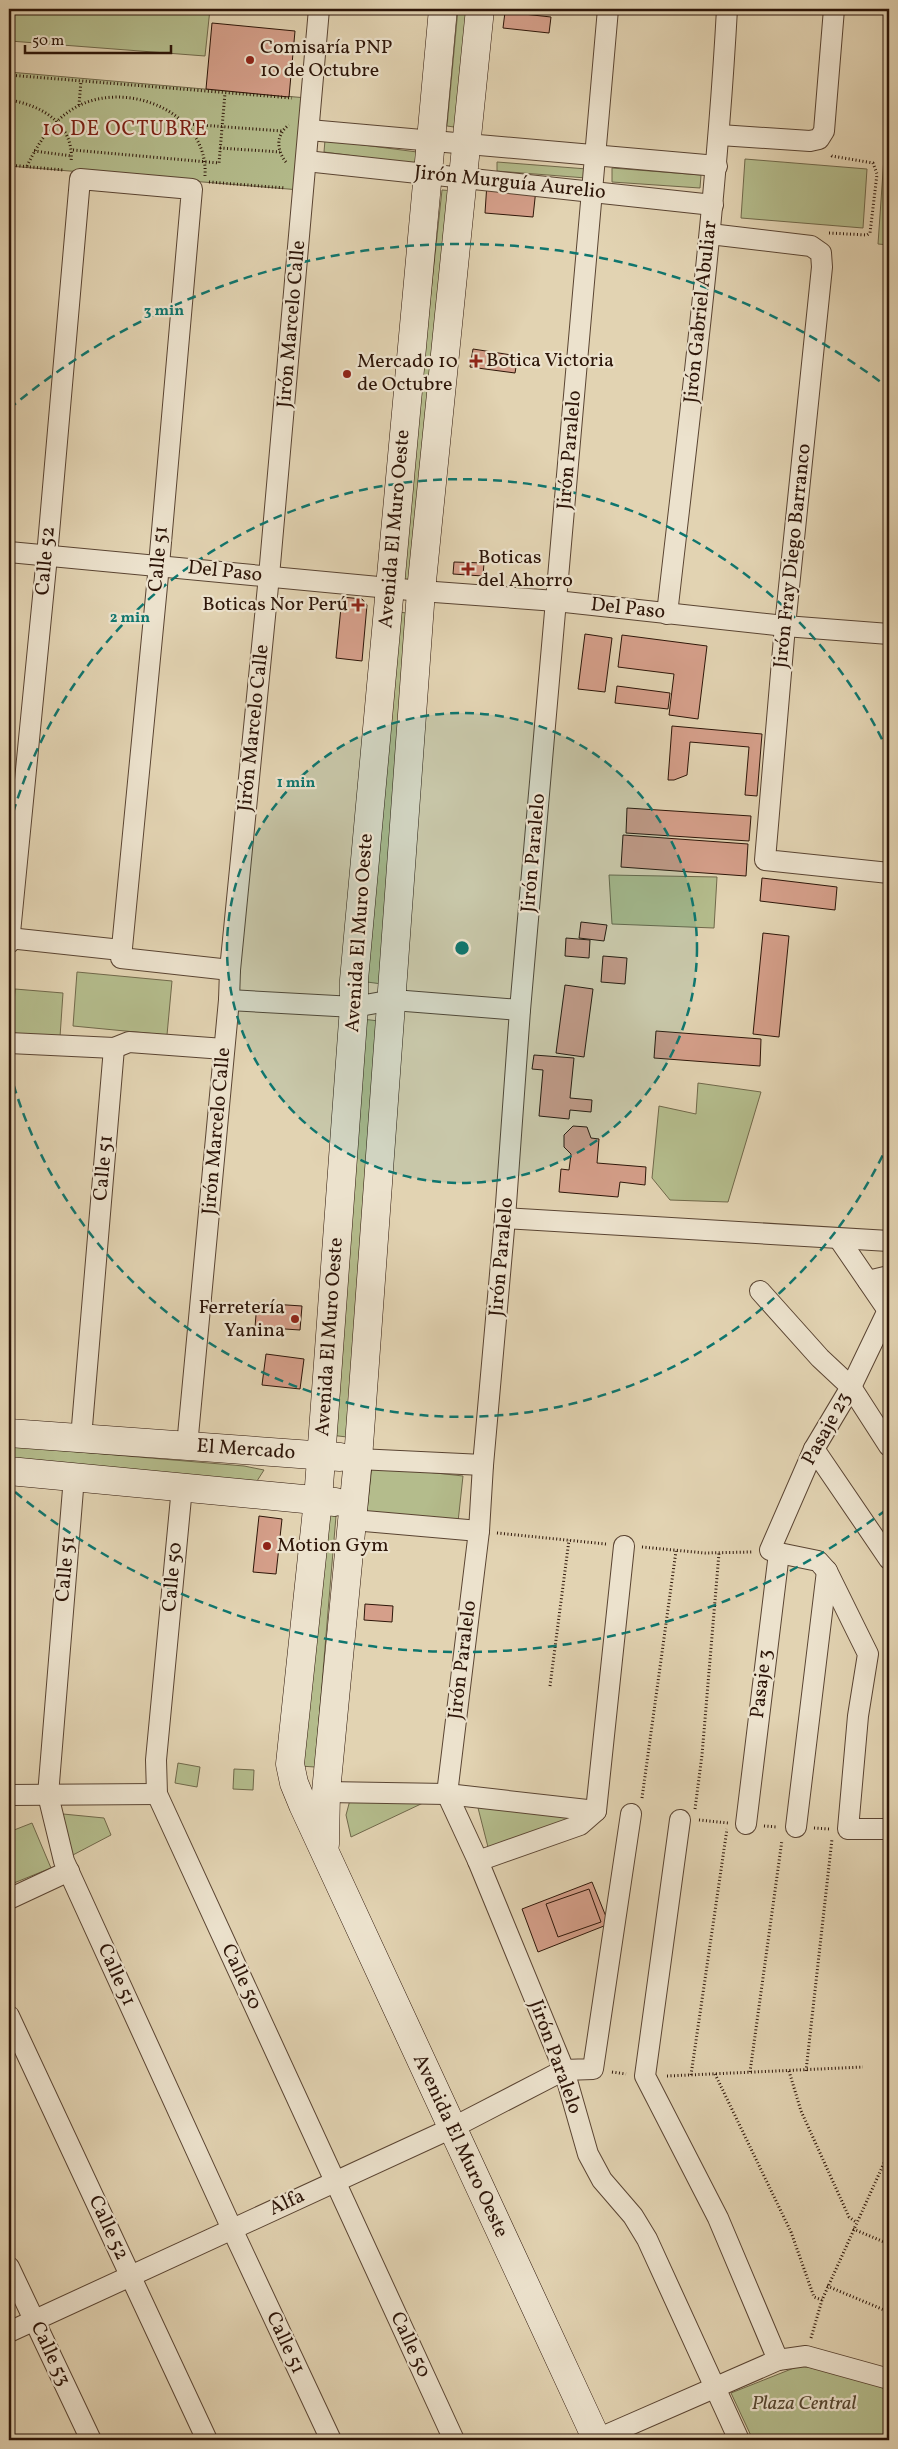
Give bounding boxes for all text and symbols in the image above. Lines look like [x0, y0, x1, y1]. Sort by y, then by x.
scale bar [25, 22, 171, 54]
text: 50 m [32, 31, 64, 52]
place label: Comisaría PNP 10 de Octubre [260, 34, 392, 85]
marker: Comisaría PNP 10 de Octubre [244, 54, 256, 66]
district label: 10 DE OCTUBRE [42, 115, 208, 144]
street label: Jirón Murguía Aurelio [413, 159, 607, 207]
street label: Jirón Gabriel Abuliar [677, 219, 725, 405]
street label: Jirón Marcelo Calle [271, 239, 313, 409]
text: 3 min [144, 301, 184, 322]
place label: Botica Victoria [486, 347, 614, 375]
place label: Mercado 10 de Octubre [357, 348, 458, 399]
marker: Botica Victoria [470, 355, 482, 367]
marker: Mercado 10 de Octubre [341, 368, 353, 380]
street label: Jirón Paralelo [551, 389, 589, 511]
street label: Avenida El Muro Oeste [372, 428, 418, 630]
street label: Jirón Fray Diego Barranco [767, 442, 819, 670]
street label: Calle 52 [29, 525, 63, 597]
street label: Calle 51 [142, 525, 176, 593]
place label: Boticas del Ahorro [478, 544, 573, 595]
street label: Del Paso [186, 554, 264, 590]
marker: Boticas del Ahorro [462, 563, 474, 575]
place label: Boticas Nor Perú [202, 591, 348, 619]
street label: Del Paso [589, 591, 667, 627]
marker: Boticas Nor Perú [352, 599, 364, 611]
text: 2 min [110, 608, 150, 629]
street label: Jirón Marcelo Calle [231, 643, 277, 813]
text: 1 min [277, 773, 315, 794]
street label: Jirón Paralelo [515, 792, 553, 914]
street label: Avenida El Muro Oeste [339, 833, 381, 1033]
centre of rings [453, 939, 471, 957]
street label: Jirón Marcelo Calle [196, 1046, 238, 1216]
street label: Calle 51 [87, 1134, 121, 1202]
street label: Jirón Paralelo [483, 1196, 521, 1318]
street label: Avenida El Muro Oeste [309, 1237, 351, 1437]
place label: Ferretería Yanina [198, 1294, 285, 1345]
marker: Ferretería Yanina [289, 1313, 301, 1325]
street label: Pasaje 23 [795, 1387, 859, 1471]
street label: El Mercado [196, 1433, 296, 1467]
place label: Motion Gym [277, 1532, 389, 1560]
street label: Calle 51 [49, 1535, 83, 1603]
marker: Motion Gym [261, 1540, 273, 1552]
street label: Calle 50 [156, 1541, 190, 1613]
street label: Jirón Paralelo [442, 1599, 484, 1721]
street label: Pasaje 3 [744, 1648, 780, 1720]
street label: Calle 51 [90, 1939, 142, 2011]
street label: Calle 50 [214, 1939, 268, 2015]
street label: Jirón Paralelo [521, 1996, 589, 2118]
street label: Avenida El Muro Oeste [405, 2050, 515, 2242]
street label: Alfa [264, 2183, 310, 2223]
street label: Calle 52 [81, 2191, 135, 2265]
street label: Calle 51 [258, 2307, 312, 2379]
street label: Calle 50 [383, 2307, 437, 2383]
street label: Calle 53 [23, 2317, 77, 2391]
park label: Plaza Central [752, 2390, 856, 2418]

